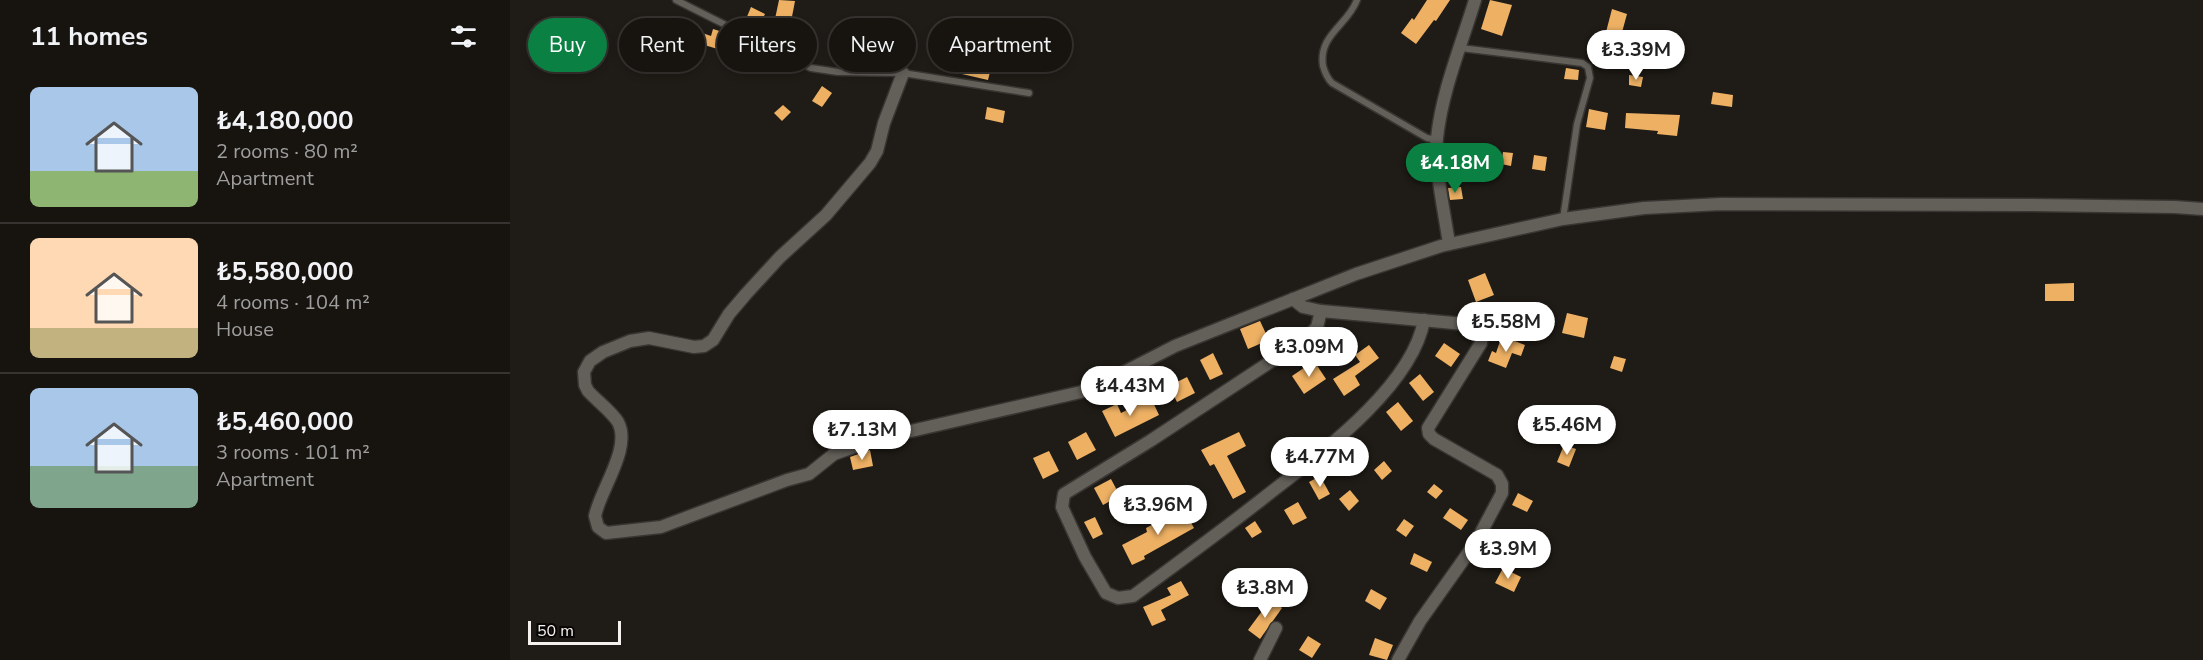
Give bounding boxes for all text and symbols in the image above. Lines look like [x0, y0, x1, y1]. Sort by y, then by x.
chip: Buy [528, 18, 607, 72]
chip: Rent [619, 18, 705, 72]
chip: Filters [717, 18, 817, 72]
chip: New [829, 18, 916, 72]
chip: Apartment [928, 18, 1072, 72]
text: 11 homes [30, 19, 148, 54]
icon: filters [447, 20, 480, 53]
pin: ₺3.39M [1587, 30, 1685, 81]
text: ₺3.39M [1601, 36, 1671, 63]
text: ₺4,180,000 [216, 103, 354, 138]
icon: home [78, 111, 150, 183]
text: 2 rooms · 80 m² [216, 138, 358, 165]
pin: ₺4.18M [1406, 143, 1504, 194]
text: ₺4.18M [1420, 149, 1490, 176]
text: Apartment [216, 165, 314, 192]
text: ₺5,580,000 [216, 254, 354, 289]
icon: home [78, 262, 150, 334]
text: 4 rooms · 104 m² [216, 289, 370, 316]
pin: ₺5.58M [1457, 302, 1555, 353]
text: ₺5.58M [1471, 308, 1541, 335]
text: House [216, 316, 274, 343]
pin: ₺3.09M [1260, 327, 1358, 378]
text: ₺3.09M [1274, 333, 1344, 360]
pin: ₺4.43M [1081, 366, 1179, 417]
text: ₺4.43M [1095, 372, 1165, 399]
text: ₺5,460,000 [216, 404, 354, 439]
pin: ₺5.46M [1518, 405, 1616, 456]
pin: ₺7.13M [813, 410, 911, 461]
text: ₺5.46M [1532, 411, 1602, 438]
icon: home [78, 412, 150, 484]
text: ₺7.13M [827, 416, 897, 443]
pin: ₺4.77M [1271, 437, 1369, 488]
text: 3 rooms · 101 m² [216, 439, 370, 466]
text: ₺4.77M [1285, 443, 1355, 470]
text: Apartment [216, 466, 314, 493]
pin: ₺3.96M [1109, 485, 1207, 536]
text: ₺3.96M [1123, 491, 1193, 518]
pin: ₺3.9M [1466, 529, 1550, 580]
text: ₺3.9M [1479, 535, 1537, 562]
pin: ₺3.8M [1223, 568, 1307, 619]
text: ₺3.8M [1236, 574, 1294, 601]
scale bar [528, 618, 621, 646]
text: 50 m [537, 620, 574, 642]

